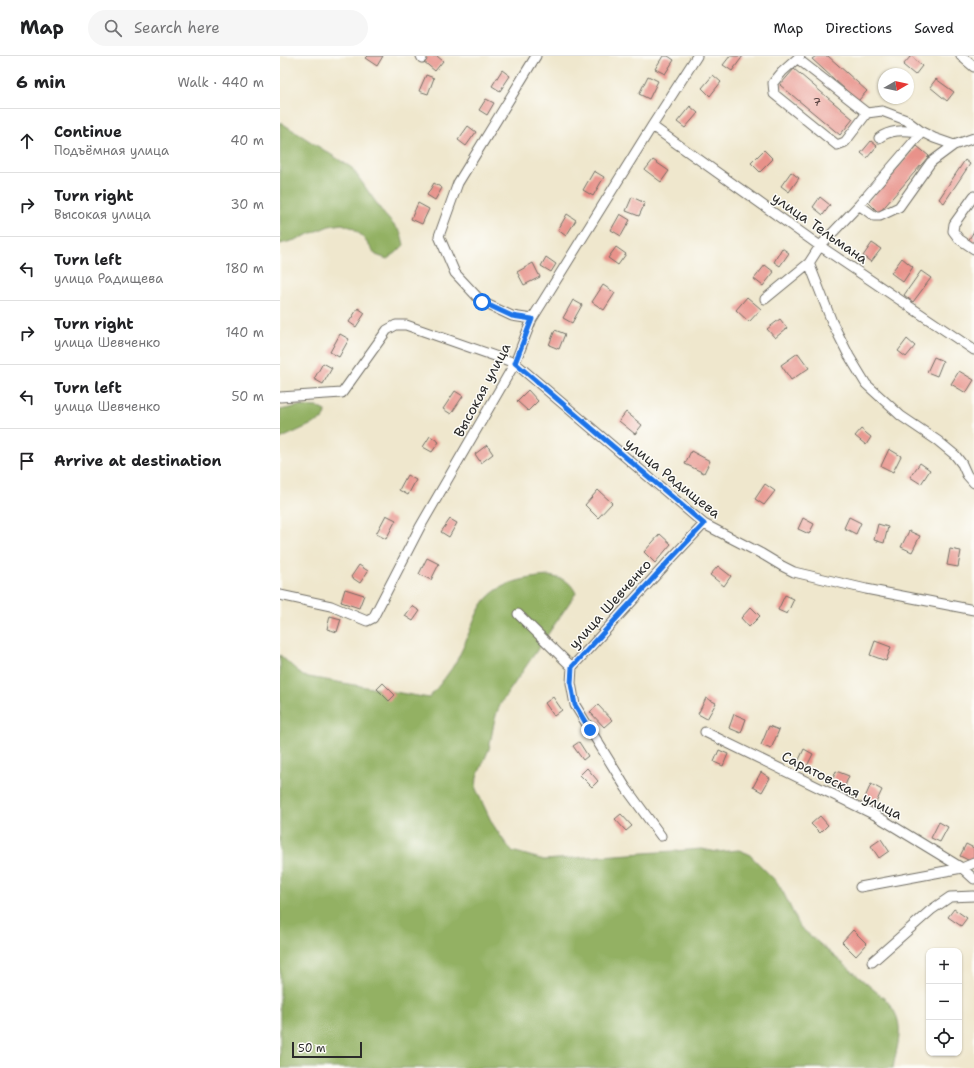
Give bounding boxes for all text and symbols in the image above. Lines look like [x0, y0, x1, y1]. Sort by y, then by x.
search box [88, 10, 368, 46]
text: Map [20, 15, 64, 40]
icon: search [102, 17, 124, 39]
text: Search here [134, 18, 220, 38]
text: Map [774, 19, 804, 37]
text: Directions [826, 19, 892, 37]
text: Saved [914, 19, 954, 37]
north arrow [878, 68, 914, 104]
text: 6 min [16, 71, 66, 93]
text: Walk · 440 m [178, 74, 264, 91]
house number: 7 [813, 94, 821, 110]
text: Continue [54, 122, 122, 142]
icon: ahead [16, 130, 38, 152]
text: 40 m [230, 132, 264, 149]
text: Подъёмная улица [54, 142, 169, 159]
text: Turn right [54, 186, 134, 206]
street label: улица Тельмана [768, 188, 872, 268]
icon: right [16, 194, 38, 216]
text: 30 m [230, 196, 264, 213]
text: Высокая улица [54, 206, 151, 223]
text: Turn left [54, 250, 122, 270]
icon: left [16, 258, 38, 280]
text: 180 m [225, 260, 264, 277]
text: улица Радищева [54, 270, 163, 287]
route start [473, 293, 491, 311]
text: Turn right [54, 314, 134, 334]
icon: right [16, 322, 38, 344]
text: 140 m [225, 324, 264, 341]
text: улица Шевченко [54, 334, 160, 351]
street label: Высокая улица [450, 340, 515, 440]
text: Turn left [54, 378, 122, 398]
icon: left [16, 386, 38, 408]
text: 50 m [231, 388, 264, 405]
text: улица Шевченко [54, 398, 160, 415]
street label: улица Радищева [622, 434, 725, 522]
icon: arrive [16, 450, 38, 472]
text: Arrive at destination [54, 451, 222, 471]
street label: улица Шевченко [565, 555, 655, 653]
route end [581, 721, 599, 739]
street label: Саратовская улица [779, 747, 906, 823]
map controls [926, 948, 962, 1056]
button: + [926, 948, 962, 984]
button: − [926, 984, 962, 1020]
button: locate [926, 1020, 962, 1056]
scale bar [292, 1040, 362, 1059]
text: 50 m [298, 1041, 326, 1056]

